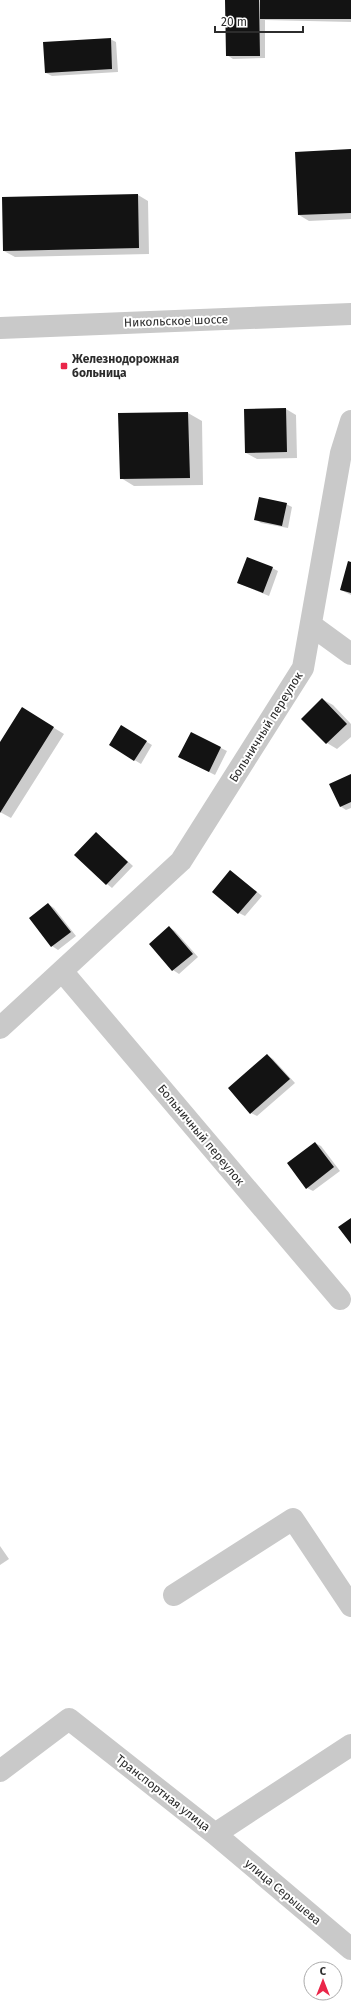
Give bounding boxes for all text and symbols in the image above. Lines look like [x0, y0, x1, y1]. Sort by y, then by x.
scale bar [215, 8, 303, 34]
text: 20 m [221, 15, 247, 29]
street label: Никольское шоссе [124, 312, 228, 330]
place label: Железнодорожная больница [71, 352, 179, 380]
marker: Железнодорожная больница [59, 361, 69, 371]
street label: Больничный переулок [226, 669, 306, 785]
street label: Больничный переулок [155, 1082, 248, 1189]
street label: Транспортная улица [113, 1752, 213, 1834]
street label: улица Серышева [242, 1856, 324, 1928]
north arrow [303, 1961, 343, 2001]
text: С [320, 1965, 327, 1978]

